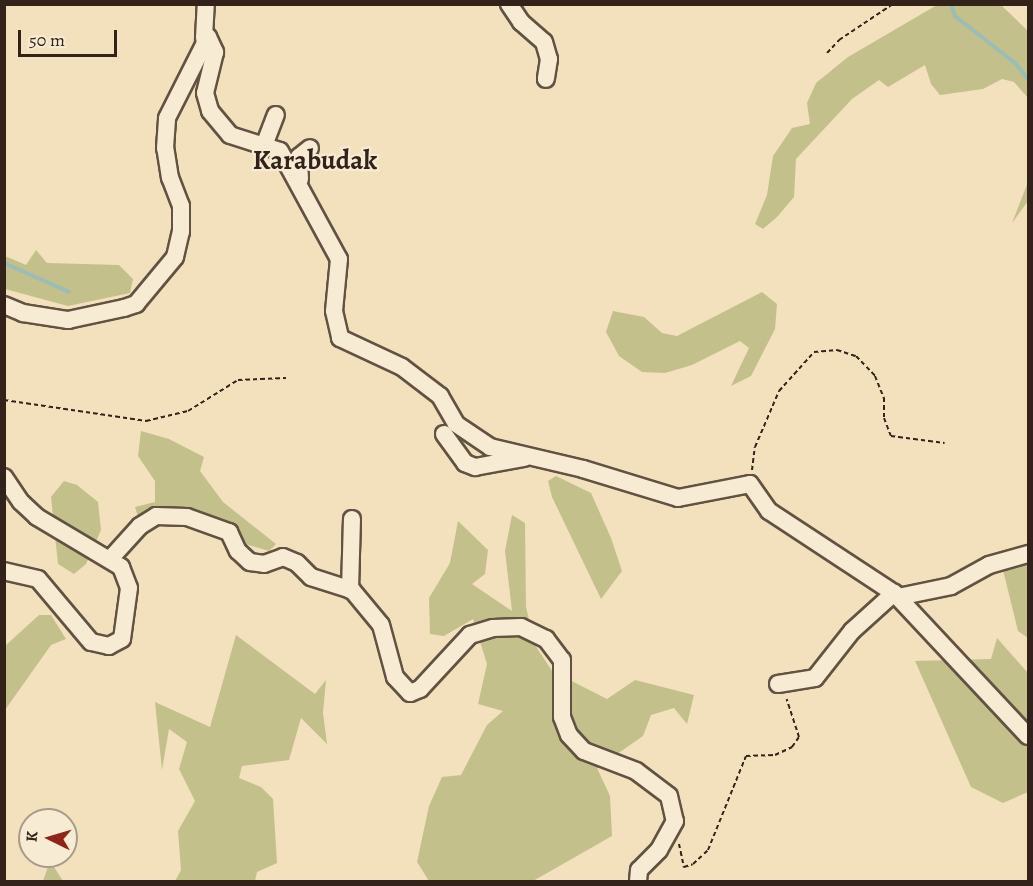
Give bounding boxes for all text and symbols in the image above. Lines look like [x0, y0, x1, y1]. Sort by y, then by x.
scale bar [21, 18, 120, 56]
text: 50 m [29, 28, 65, 52]
district label: Karabudak [253, 145, 377, 177]
north arrow [18, 808, 78, 868]
text: K [21, 830, 43, 843]

